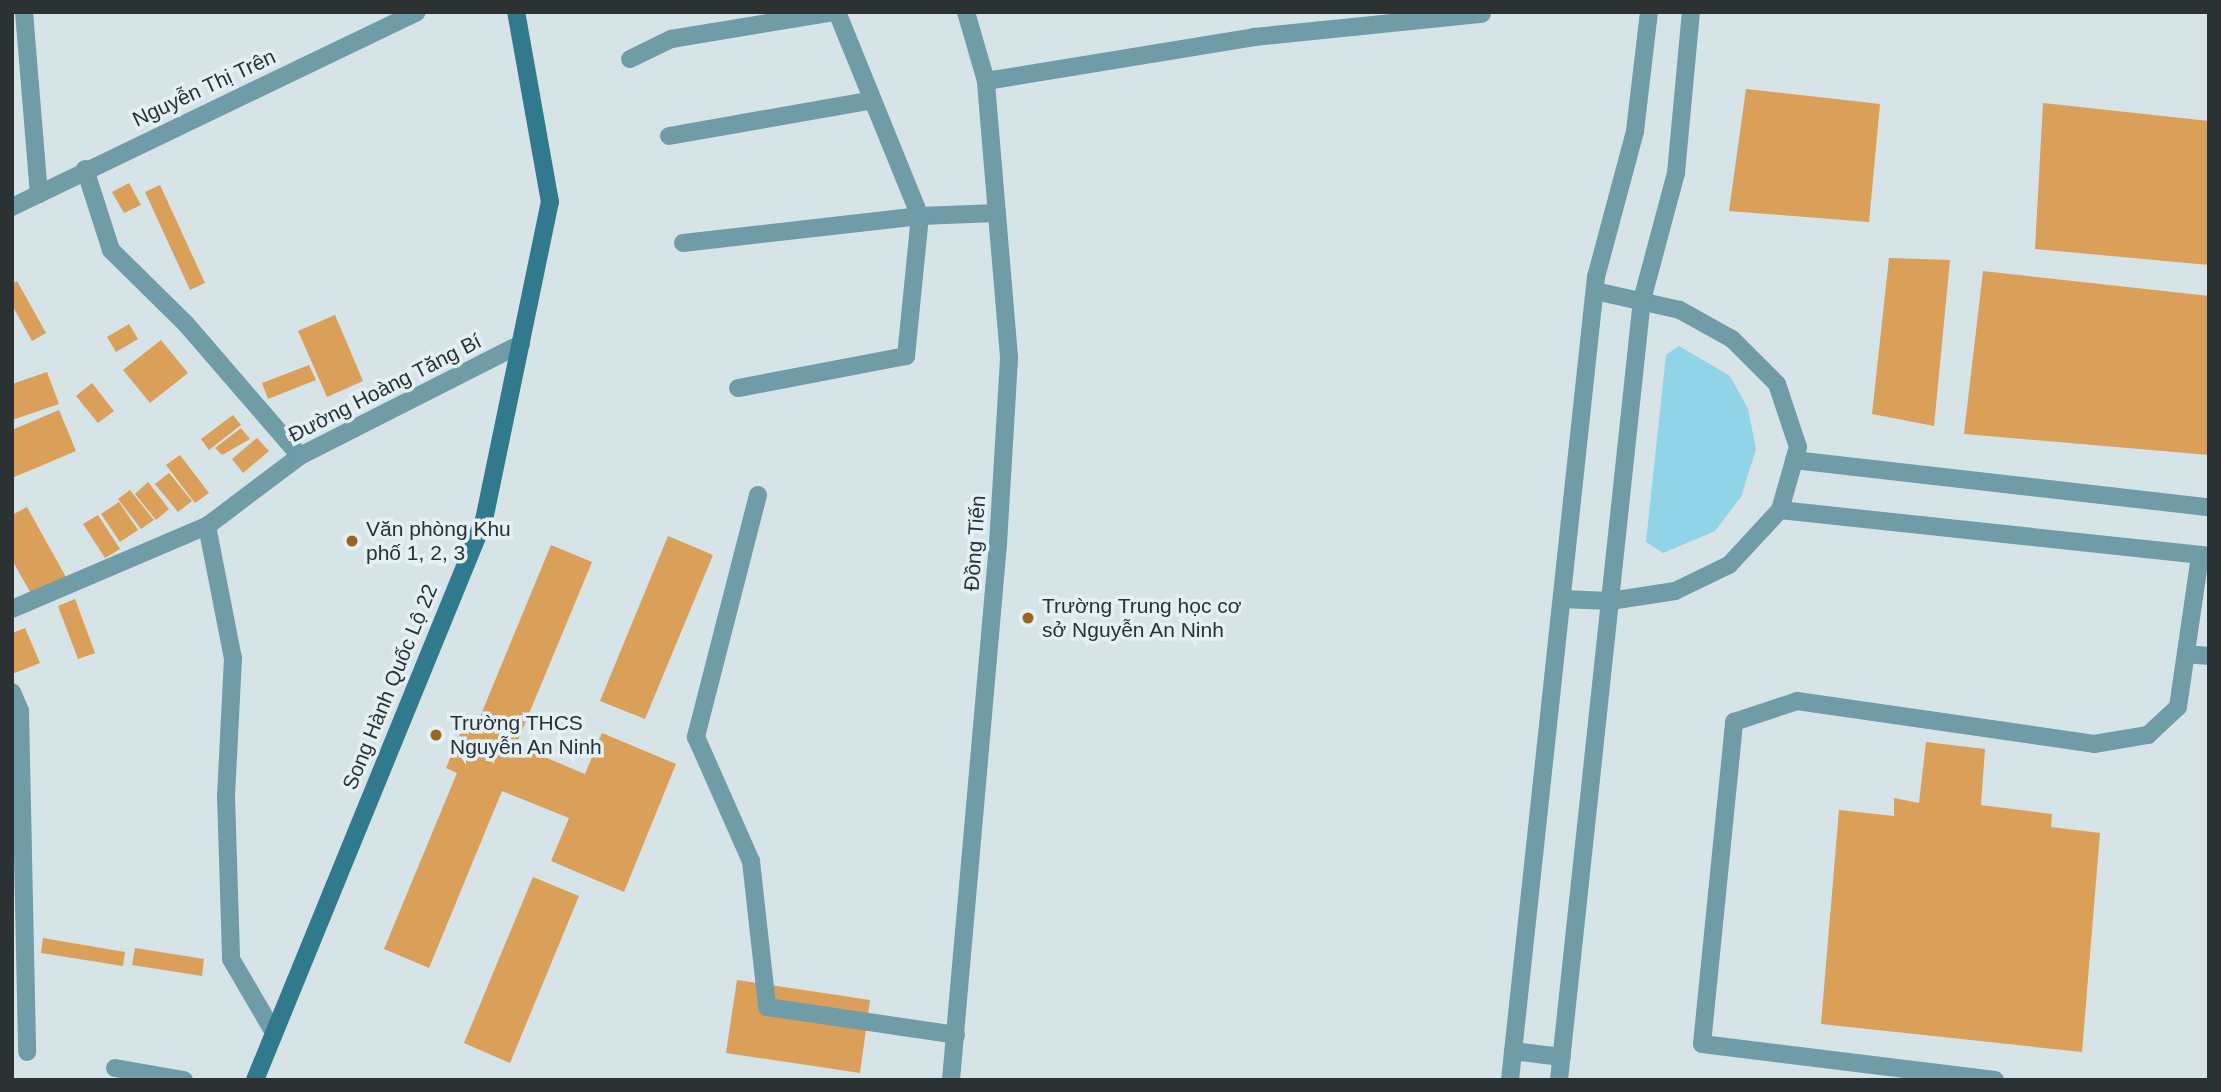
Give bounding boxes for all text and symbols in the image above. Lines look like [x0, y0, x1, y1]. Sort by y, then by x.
street label: Nguyễn Thị Trên [128, 44, 280, 132]
street label: Đường Hoàng Tăng Bí [284, 328, 486, 448]
street label: Đồng Tiến [959, 494, 991, 592]
place label: Văn phòng Khu phố 1, 2, 3 [366, 516, 511, 566]
marker: Văn phòng Khu phố 1, 2, 3 [344, 533, 360, 549]
street label: Song Hành Quốc Lộ 22 [337, 581, 443, 793]
place label: Trường Trung học cơ sở Nguyễn An Ninh [1042, 593, 1242, 643]
marker: Trường Trung học cơ sở Nguyễn An Ninh [1020, 610, 1036, 626]
place label: Trường THCS Nguyễn An Ninh [450, 710, 603, 760]
marker: Trường THCS Nguyễn An Ninh [428, 727, 444, 743]

